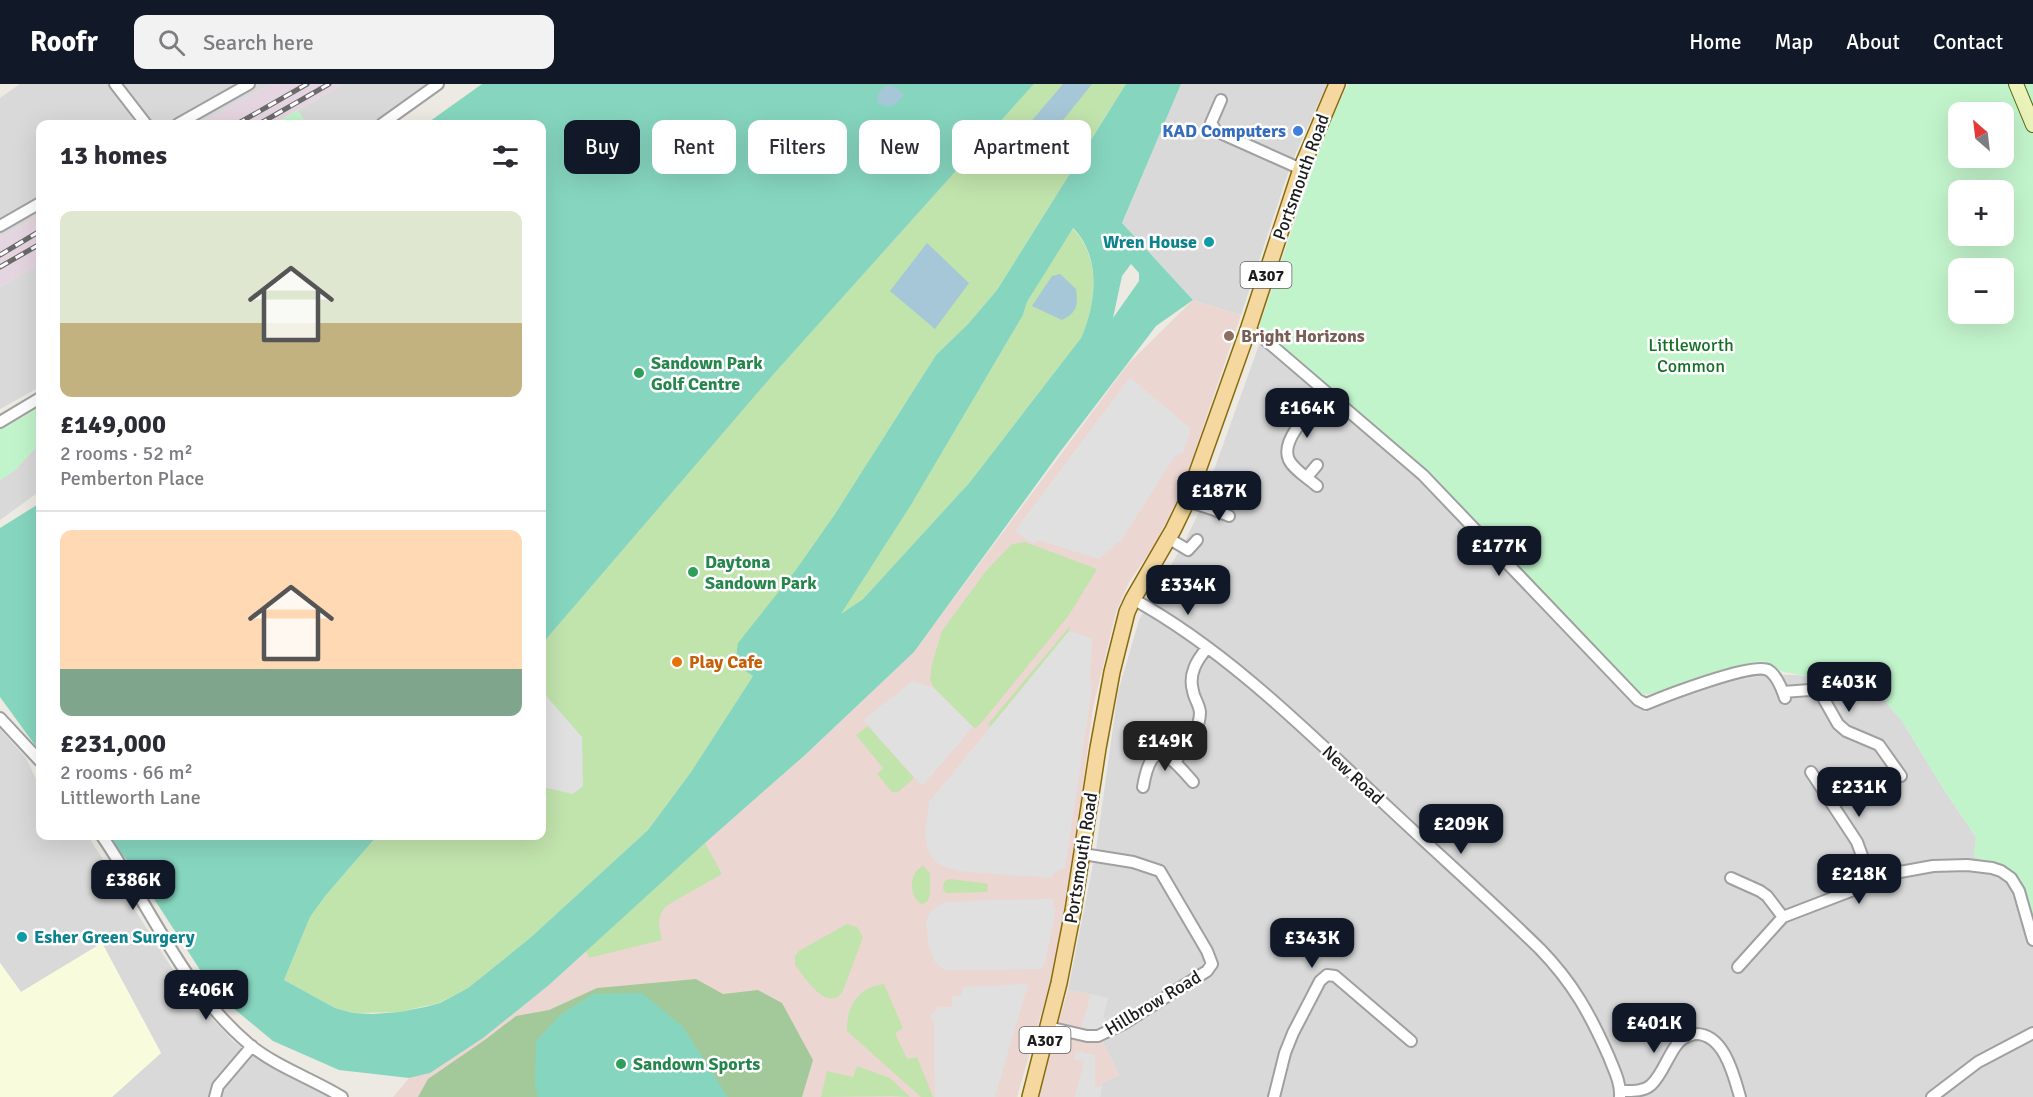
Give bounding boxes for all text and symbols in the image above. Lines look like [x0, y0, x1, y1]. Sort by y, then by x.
search box [134, 15, 554, 69]
text: Roofr [30, 25, 98, 59]
icon: search [155, 26, 188, 59]
text: Search here [203, 29, 314, 56]
text: Home [1689, 29, 1742, 55]
text: Map [1775, 29, 1813, 55]
text: About [1846, 29, 1900, 55]
text: Contact [1933, 29, 2003, 55]
north arrow [1948, 102, 2014, 168]
map controls [1948, 102, 2014, 324]
street label: Portsmouth Road [1268, 111, 1334, 243]
chip: Buy [564, 120, 640, 174]
chip: Rent [652, 120, 736, 174]
chip: Filters [748, 120, 847, 174]
chip: New [859, 120, 940, 174]
chip: Apartment [952, 120, 1091, 174]
place label: KAD Computers [1162, 120, 1286, 142]
marker: KAD Computers [1291, 124, 1305, 138]
text: 13 homes [60, 140, 167, 172]
icon: filters [489, 140, 522, 173]
button: + [1948, 180, 2014, 246]
place label: Wren House [1103, 231, 1197, 253]
marker: Wren House [1202, 235, 1216, 249]
icon: home [237, 250, 345, 358]
button: − [1948, 258, 2014, 324]
road number: A307 [1240, 262, 1292, 288]
place label: Bright Horizons [1241, 325, 1365, 347]
marker: Bright Horizons [1222, 329, 1236, 343]
park label: Littleworth Common [1648, 334, 1734, 377]
place label: Sandown Park Golf Centre [651, 352, 763, 395]
marker: Sandown Park Golf Centre [632, 366, 646, 380]
pin: £164K [1265, 388, 1349, 439]
text: £164K [1279, 395, 1335, 420]
text: £149,000 [60, 409, 166, 441]
text: 2 rooms · 52 m² [60, 441, 193, 466]
text: Pemberton Place [60, 466, 204, 491]
pin: £187K [1177, 471, 1261, 522]
text: £187K [1191, 478, 1247, 503]
pin: £177K [1457, 526, 1541, 577]
text: £177K [1471, 533, 1527, 558]
place label: Daytona Sandown Park [705, 551, 817, 594]
marker: Daytona Sandown Park [686, 565, 700, 579]
pin: £334K [1146, 565, 1230, 616]
icon: home [237, 569, 345, 677]
text: £334K [1160, 572, 1216, 597]
place label: Play Cafe [689, 651, 763, 673]
marker: Play Cafe [670, 655, 684, 669]
pin: £403K [1807, 662, 1891, 713]
text: £403K [1821, 669, 1877, 694]
pin: £149K [1123, 721, 1207, 772]
text: £231,000 [60, 728, 166, 760]
text: £149K [1137, 728, 1193, 753]
street label: New Road [1318, 741, 1388, 809]
text: 2 rooms · 66 m² [60, 760, 193, 785]
pin: £231K [1817, 767, 1901, 818]
text: £231K [1831, 774, 1887, 799]
text: Littleworth Lane [60, 785, 201, 810]
street label: Portsmouth Road [1060, 791, 1102, 925]
pin: £209K [1419, 804, 1503, 855]
text: £209K [1433, 811, 1489, 836]
pin: £218K [1817, 854, 1901, 905]
pin: £386K [91, 860, 175, 911]
text: £218K [1831, 861, 1887, 886]
text: £386K [105, 867, 161, 892]
pin: £343K [1270, 918, 1354, 969]
text: £343K [1284, 925, 1340, 950]
place label: Esher Green Surgery [34, 926, 195, 948]
marker: Esher Green Surgery [15, 930, 29, 944]
street label: Hillbrow Road [1101, 966, 1205, 1040]
pin: £406K [164, 970, 248, 1021]
text: £406K [178, 977, 234, 1002]
pin: £401K [1612, 1003, 1696, 1054]
text: £401K [1626, 1010, 1682, 1035]
road number: A307 [1020, 1027, 1070, 1053]
place label: Sandown Sports [633, 1053, 760, 1075]
marker: Sandown Sports [614, 1057, 628, 1071]

